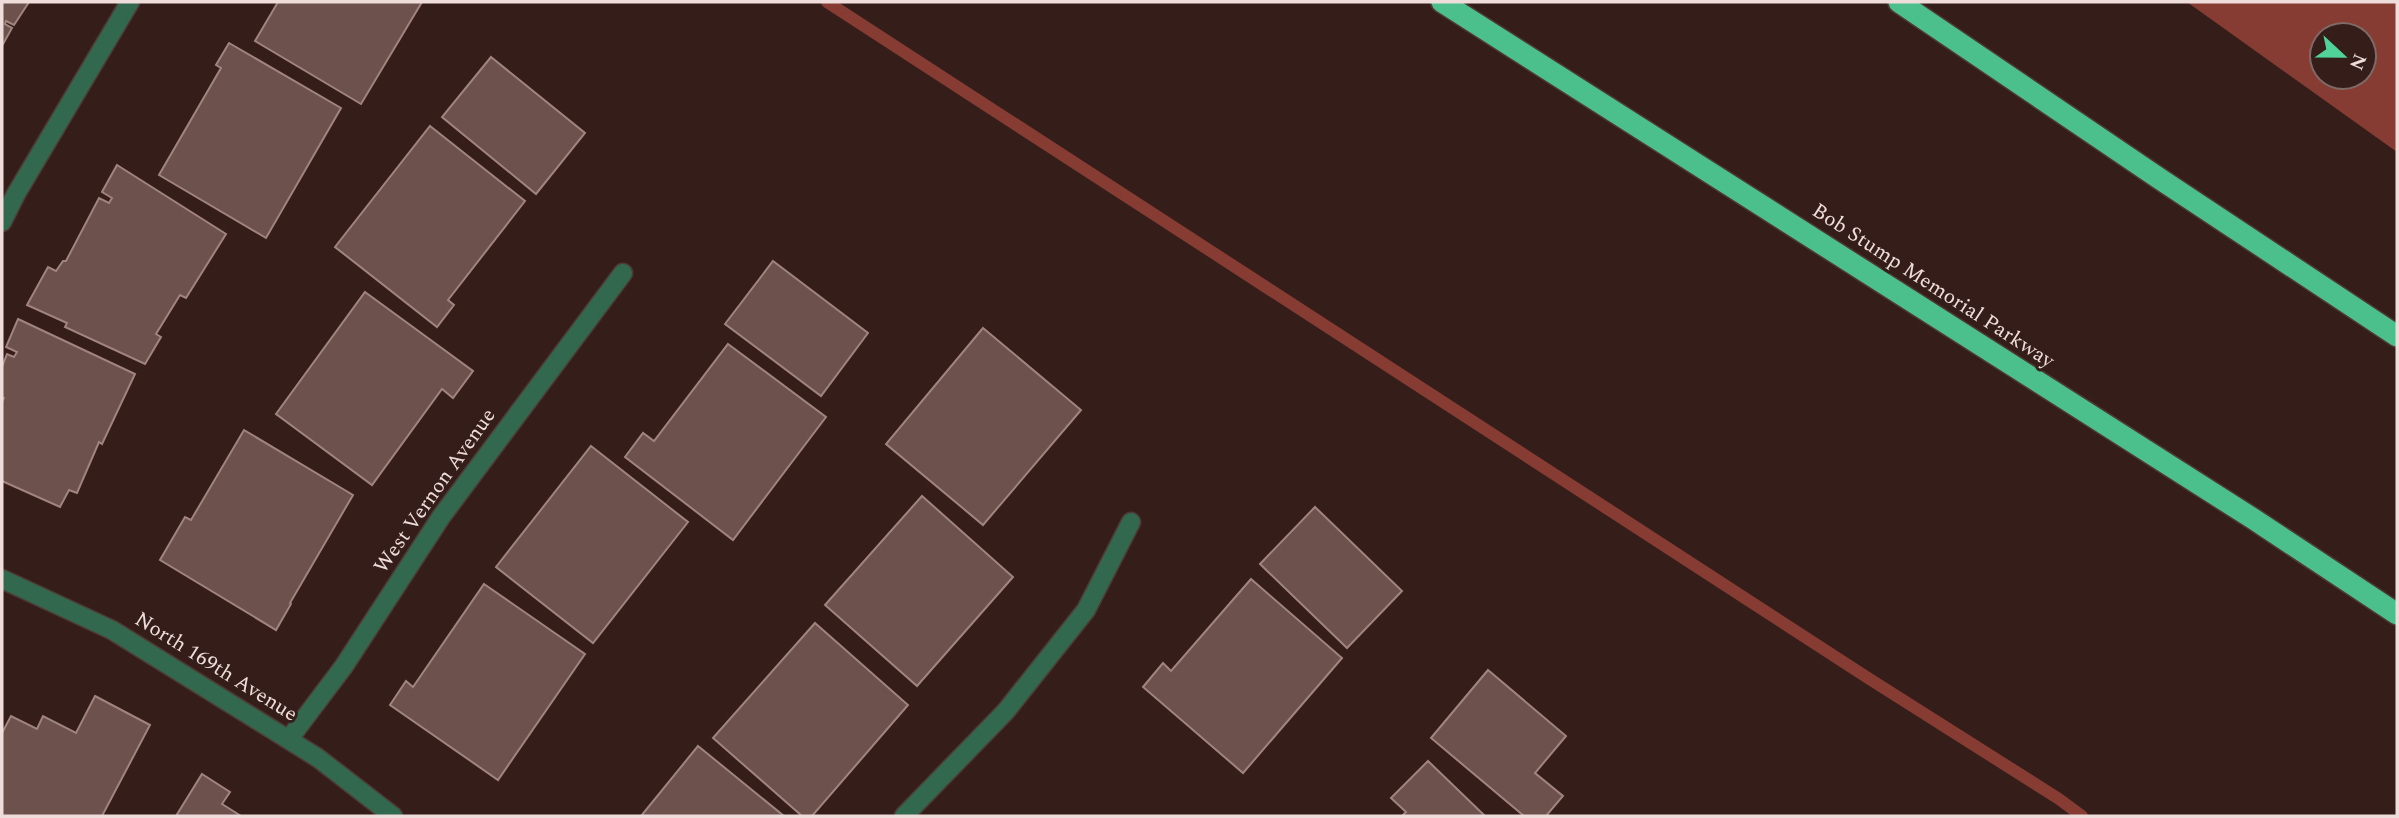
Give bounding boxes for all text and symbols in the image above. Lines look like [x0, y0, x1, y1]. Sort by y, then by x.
north arrow [2308, 21, 2378, 91]
text: N [2341, 49, 2374, 74]
street label: Bob Stump Memorial Parkway [1805, 195, 2061, 377]
street label: West Vernon Avenue [366, 402, 504, 580]
street label: North 169th Avenue [128, 604, 304, 730]

